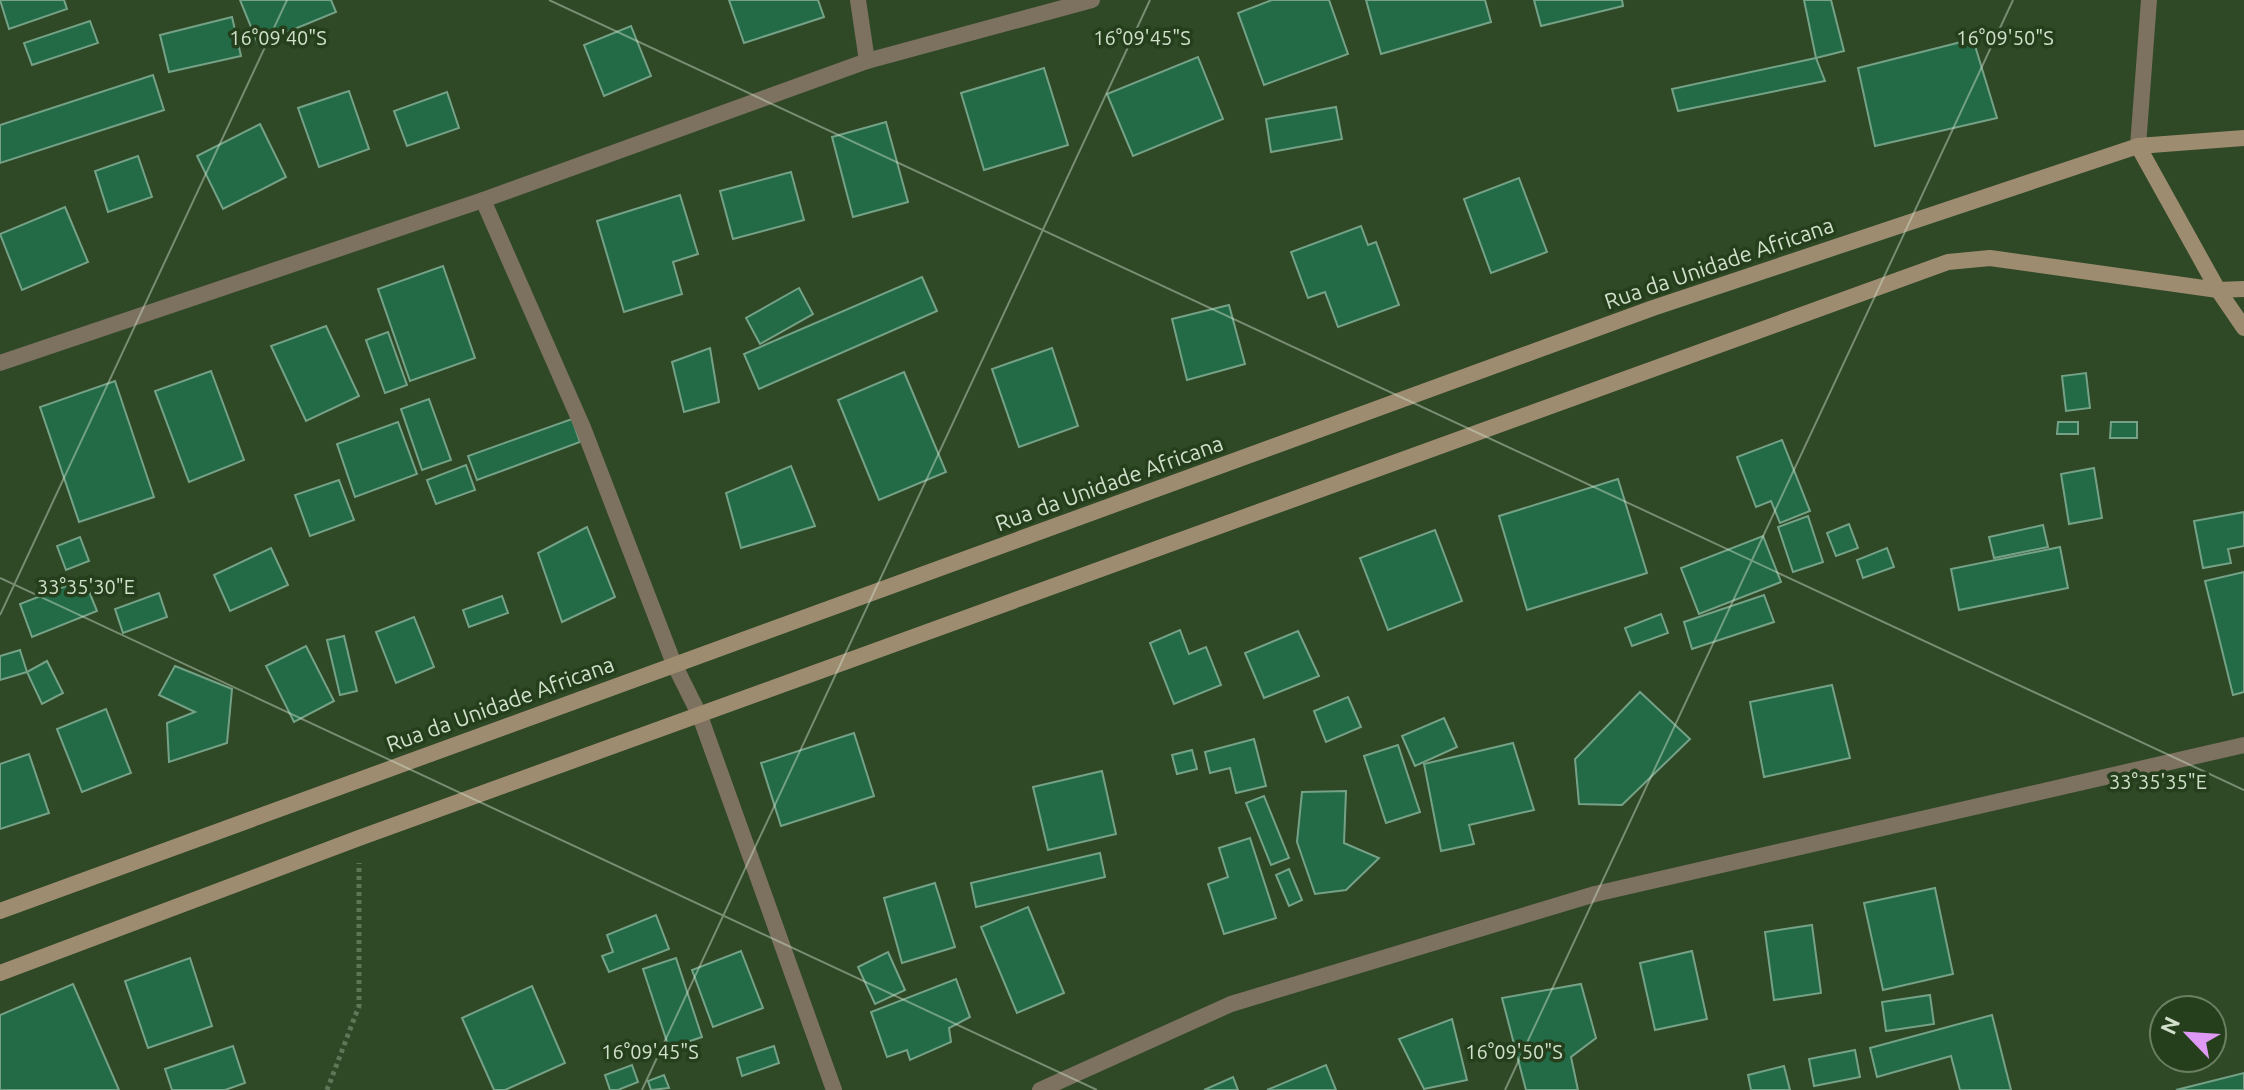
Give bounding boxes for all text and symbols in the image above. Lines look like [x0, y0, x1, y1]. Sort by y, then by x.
text: 16°09'40"S [229, 26, 327, 49]
text: 16°09'45"S [1093, 26, 1191, 49]
text: 16°09'50"S [1956, 26, 2054, 49]
street label: Rua da Unidade Africana [1601, 212, 1837, 314]
street label: Rua da Unidade Africana [991, 430, 1226, 535]
text: 33°35'30"E [37, 575, 135, 598]
street label: Rua da Unidade Africana [382, 651, 617, 756]
text: 33°35'35"E [2109, 770, 2207, 793]
north arrow [2148, 994, 2228, 1074]
text: N [2155, 1013, 2184, 1038]
text: 16°09'45"S [601, 1040, 699, 1063]
text: 16°09'50"S [1465, 1040, 1563, 1063]

